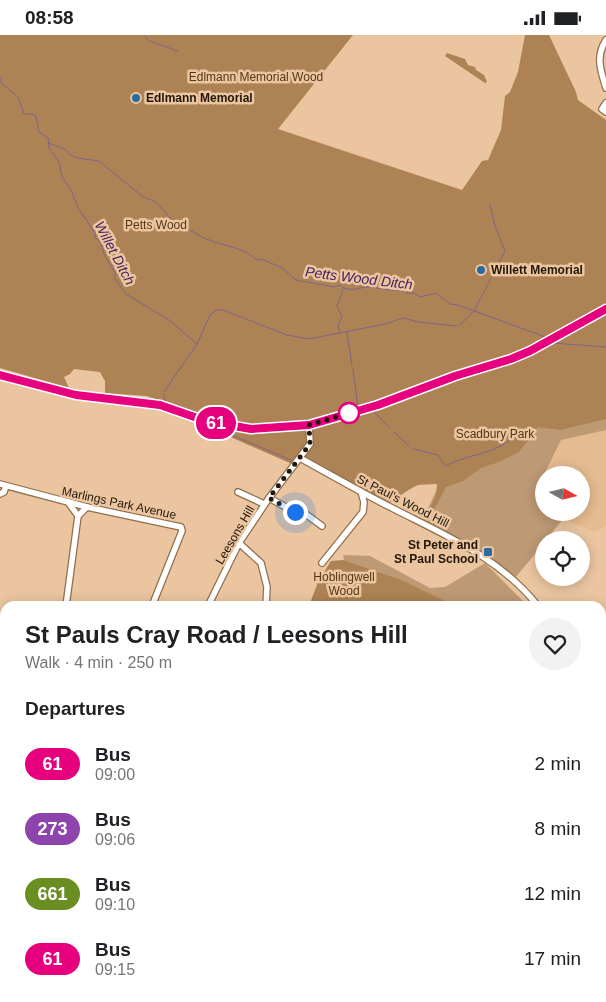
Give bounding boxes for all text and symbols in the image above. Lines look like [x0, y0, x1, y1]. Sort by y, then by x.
text: 08:58 [25, 7, 74, 28]
park label: Edlmann Memorial Wood [189, 70, 323, 84]
place label: Edlmann Memorial [146, 91, 253, 105]
marker: Edlmann Memorial [130, 92, 142, 104]
water label: Willet Ditch [92, 218, 139, 288]
park label: Petts Wood [125, 218, 187, 232]
water label: Petts Wood Ditch [304, 263, 414, 293]
place label: Willett Memorial [491, 263, 583, 277]
marker: Willett Memorial [475, 264, 487, 276]
unlabelled marker [338, 402, 360, 424]
line badge: 61 [194, 407, 238, 439]
text: 61 [206, 413, 226, 433]
park label: Scadbury Park [456, 427, 535, 441]
north arrow [535, 466, 590, 521]
map controls [535, 466, 590, 586]
street label: St Paul's Wood Hill [355, 472, 451, 530]
street label: Marlings Park Avenue [61, 484, 178, 522]
your location [283, 500, 308, 525]
street label: Leesons Hill [213, 503, 257, 567]
button: locate [535, 531, 590, 586]
place label: St Peter and St Paul School [394, 538, 478, 566]
marker: St Peter and St Paul School [482, 546, 494, 558]
park label: Hoblingwell Wood [313, 570, 375, 598]
button: heart [529, 618, 581, 670]
text: St Pauls Cray Road / Leesons Hill [25, 621, 408, 648]
text: Walk · 4 min · 250 m [25, 654, 172, 671]
text: Departures [25, 698, 125, 719]
text: Bus [95, 744, 131, 765]
text: 2 min [535, 753, 581, 774]
text: 61 [42, 754, 63, 774]
text: 09:00 [95, 766, 135, 783]
text: Bus [95, 809, 131, 830]
text: 8 min [535, 818, 581, 839]
text: 273 [37, 819, 68, 839]
text: 09:06 [95, 831, 135, 848]
text: Bus [95, 874, 131, 895]
text: 12 min [524, 883, 581, 904]
text: 661 [37, 884, 68, 904]
text: 09:10 [95, 896, 135, 913]
text: Bus [95, 939, 131, 960]
text: 17 min [524, 948, 581, 969]
text: 61 [42, 949, 63, 969]
text: 09:15 [95, 961, 135, 978]

